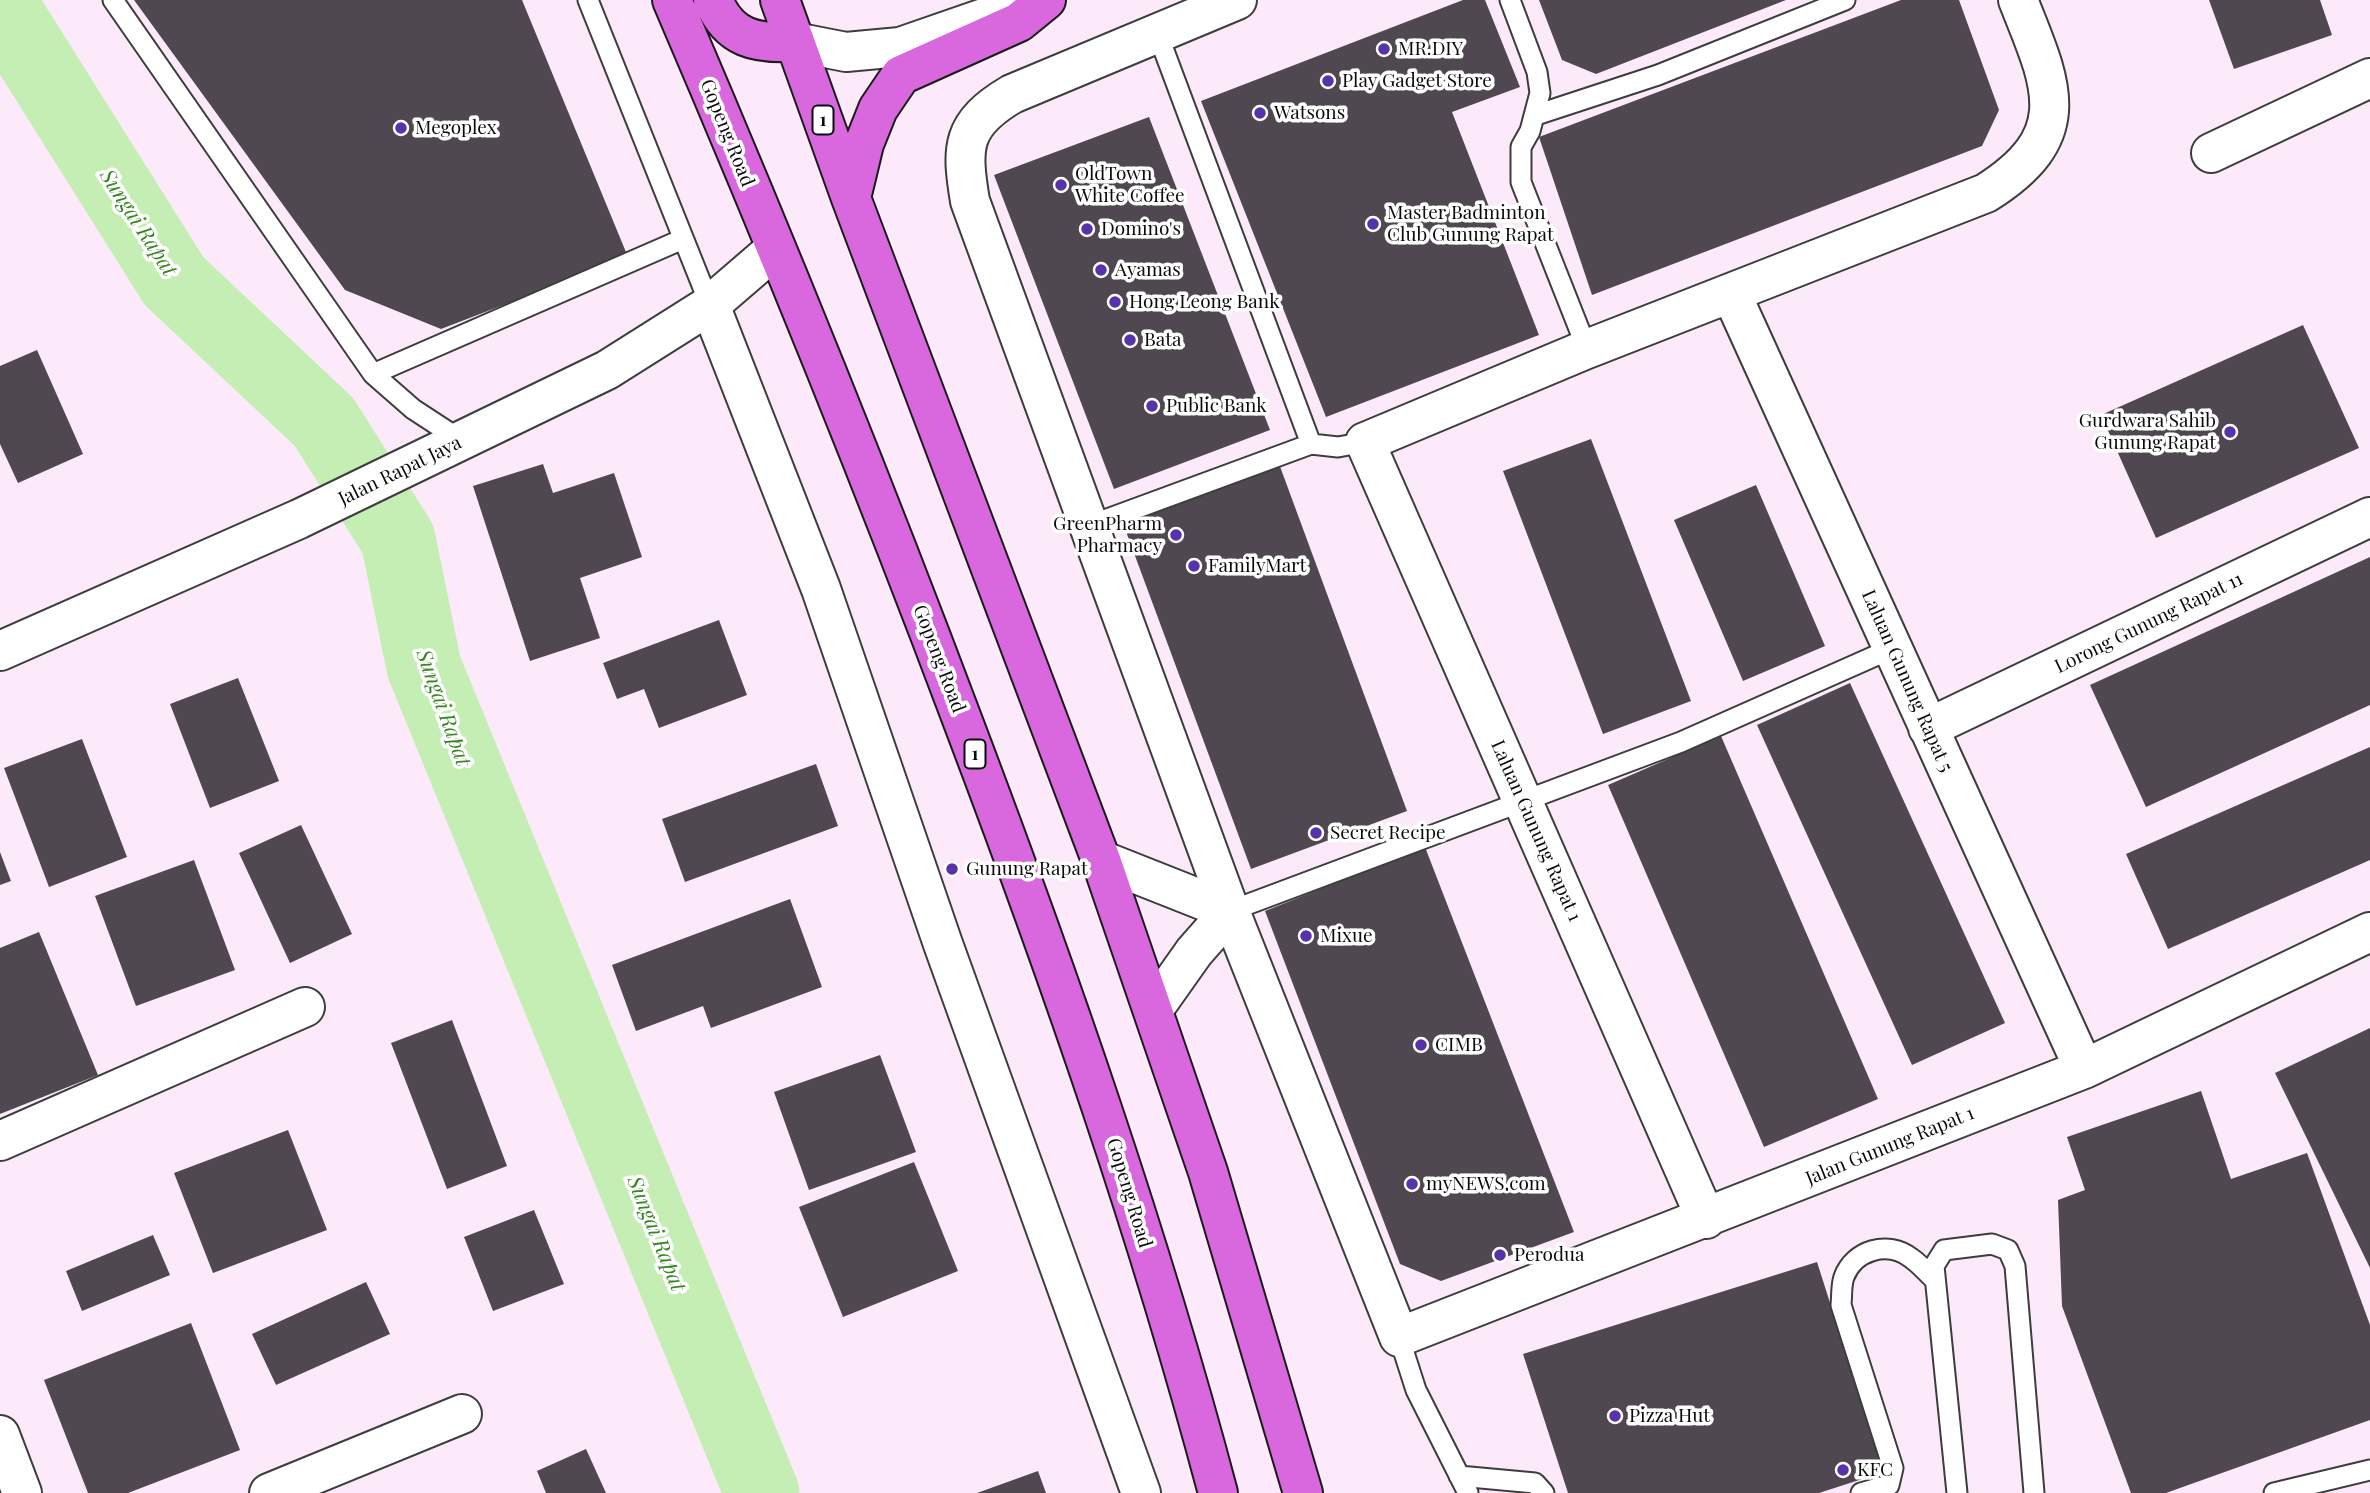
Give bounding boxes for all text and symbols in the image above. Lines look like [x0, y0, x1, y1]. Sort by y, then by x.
place label: MR.DIY [1398, 38, 1463, 60]
marker: MR.DIY [1376, 41, 1392, 57]
place label: Play Gadget Store [1342, 70, 1492, 92]
marker: Play Gadget Store [1320, 73, 1336, 89]
street label: Gopeng Road [695, 76, 759, 190]
place label: Watsons [1274, 102, 1345, 124]
marker: Watsons [1252, 105, 1268, 121]
road number: 1 [812, 106, 834, 134]
place label: Megoplex [415, 117, 497, 139]
marker: Megoplex [393, 120, 409, 136]
place label: OldTown White Coffee [1075, 163, 1185, 207]
water label: Sungai Rapat [94, 165, 182, 281]
marker: OldTown White Coffee [1053, 177, 1069, 193]
place label: Master Badminton Club Gunung Rapat [1387, 202, 1554, 246]
marker: Master Badminton Club Gunung Rapat [1365, 216, 1381, 232]
place label: Domino's [1101, 218, 1181, 240]
marker: Domino's [1079, 221, 1095, 237]
place label: Ayamas [1115, 259, 1181, 281]
marker: Ayamas [1093, 262, 1109, 278]
place label: Hong Leong Bank [1129, 291, 1280, 313]
marker: Hong Leong Bank [1107, 294, 1123, 310]
place label: Bata [1144, 329, 1181, 351]
marker: Bata [1122, 332, 1138, 348]
place label: Public Bank [1166, 395, 1267, 417]
marker: Public Bank [1144, 398, 1160, 414]
place label: Gurdwara Sahib Gunung Rapat [2079, 410, 2216, 454]
marker: Gurdwara Sahib Gunung Rapat [2222, 424, 2238, 440]
street label: Jalan Rapat Jaya [335, 431, 465, 511]
place label: GreenPharm Pharmacy [1053, 513, 1162, 557]
marker: GreenPharm Pharmacy [1168, 527, 1184, 543]
place label: FamilyMart [1208, 555, 1306, 577]
marker: FamilyMart [1186, 558, 1202, 574]
street label: Lorong Gunung Rapat 11 [2051, 567, 2247, 679]
street label: Laluan Gunung Rapat 5 [1857, 586, 1957, 776]
street label: Gopeng Road [908, 602, 970, 716]
water label: Sungai Rapat [410, 646, 476, 770]
street label: Laluan Gunung Rapat 1 [1486, 737, 1586, 925]
road number: 1 [964, 740, 986, 768]
place label: Secret Recipe [1330, 822, 1446, 844]
marker: Secret Recipe [1308, 825, 1324, 841]
place label: Gunung Rapat [966, 858, 1088, 880]
marker: Gunung Rapat [944, 861, 960, 877]
place label: Mixue [1320, 925, 1373, 947]
marker: Mixue [1298, 928, 1314, 944]
place label: CIMB [1435, 1034, 1483, 1056]
marker: CIMB [1413, 1037, 1429, 1053]
street label: Jalan Gunung Rapat 1 [1802, 1102, 1978, 1190]
street label: Gopeng Road [1101, 1135, 1157, 1251]
water label: Sungai Rapat [621, 1173, 691, 1295]
place label: myNEWS.com [1426, 1173, 1546, 1195]
marker: myNEWS.com [1404, 1176, 1420, 1192]
place label: Perodua [1514, 1244, 1585, 1266]
marker: Perodua [1492, 1247, 1508, 1263]
place label: Pizza Hut [1629, 1405, 1710, 1427]
marker: Pizza Hut [1607, 1408, 1623, 1424]
place label: KFC [1857, 1459, 1893, 1481]
marker: KFC [1835, 1462, 1851, 1478]

